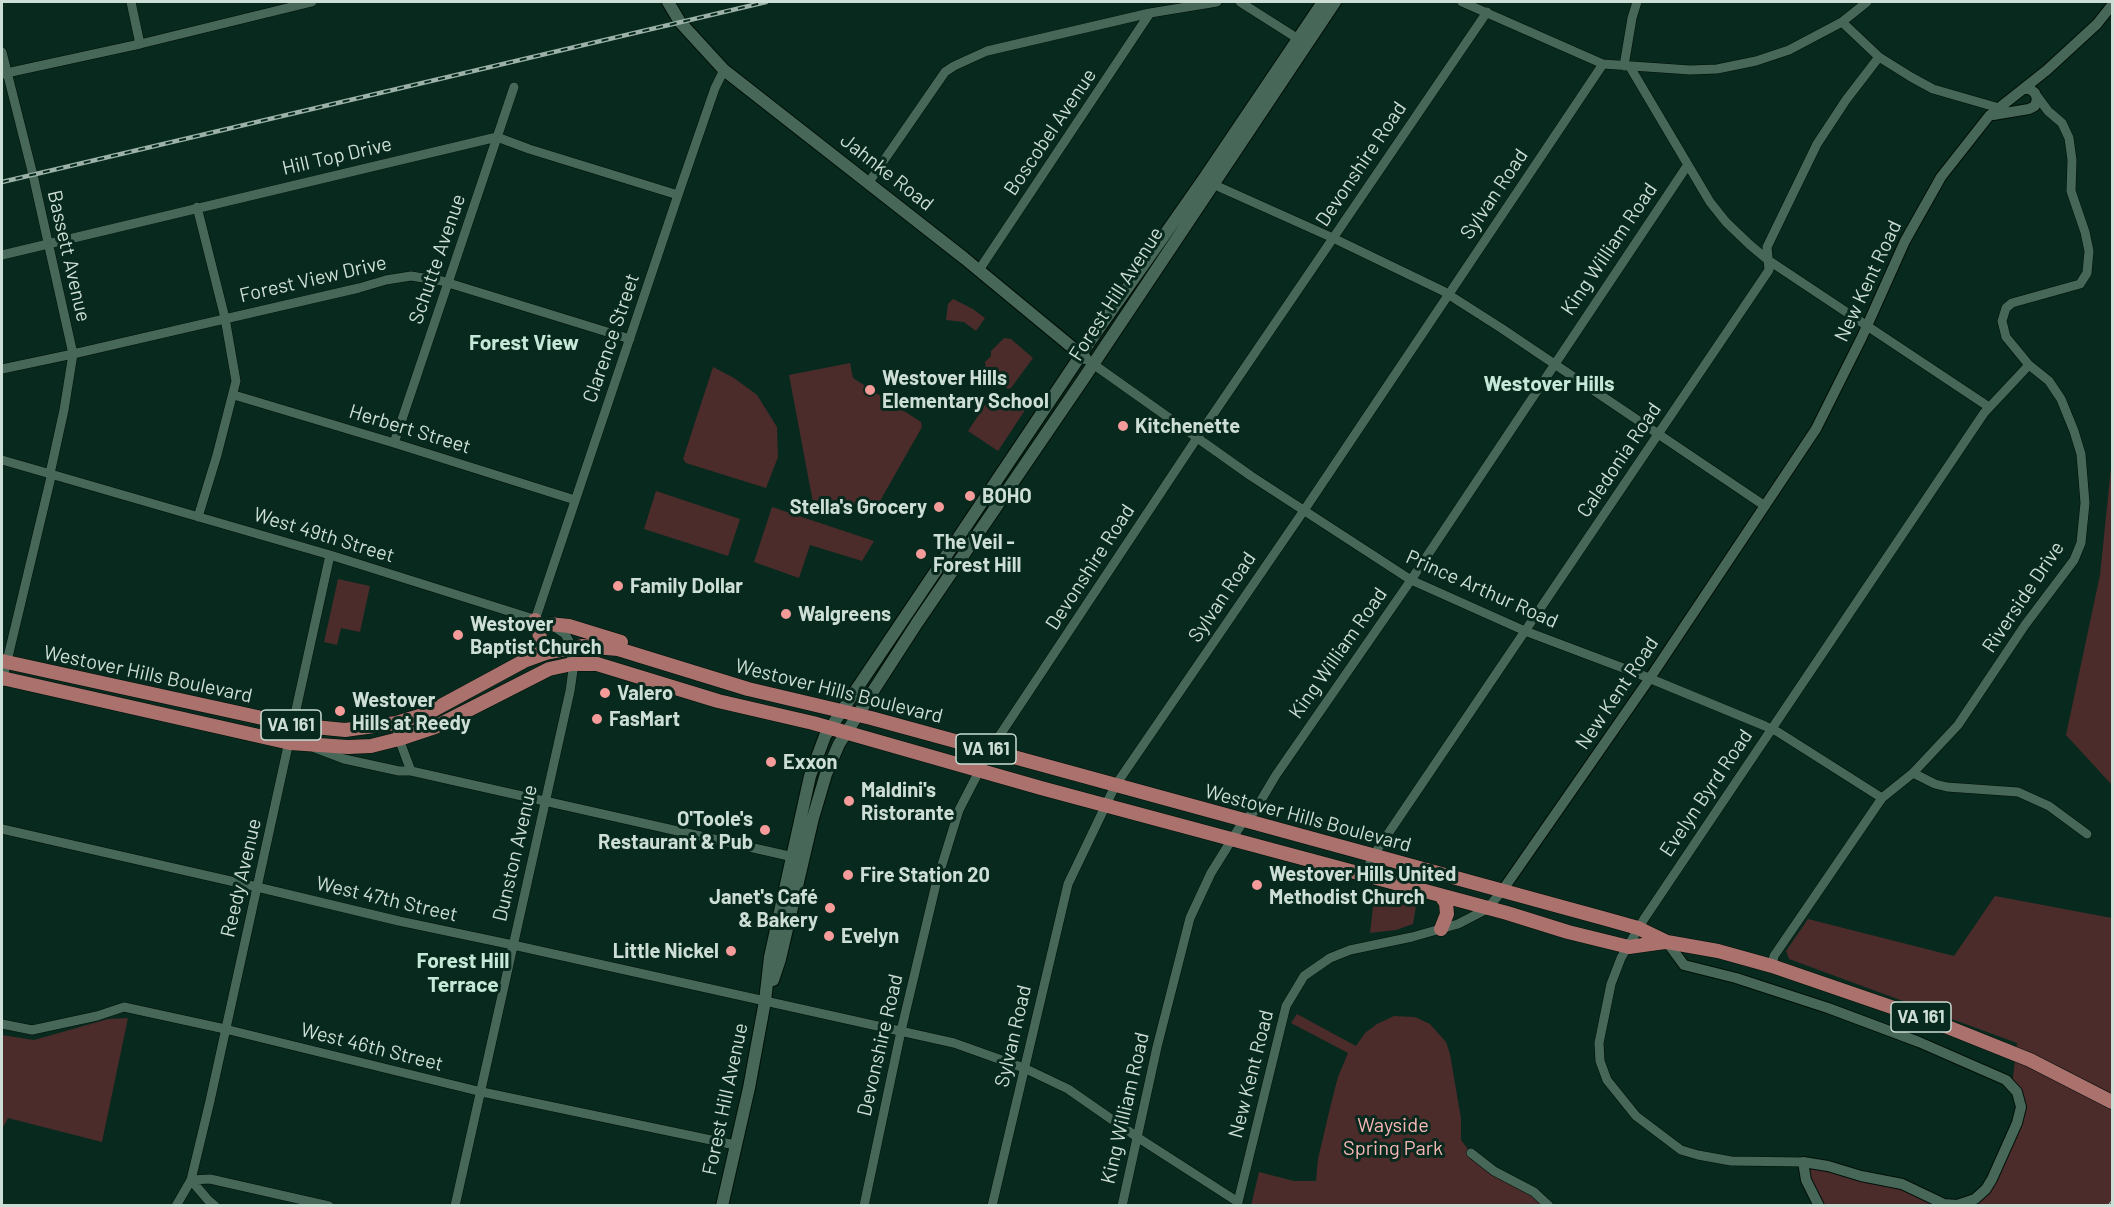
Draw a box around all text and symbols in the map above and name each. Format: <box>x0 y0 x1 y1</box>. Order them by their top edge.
street label: Boscobel Avenue <box>999 64 1101 200</box>
street label: Devonshire Road <box>1310 97 1412 231</box>
street label: Jahnke Road <box>836 128 938 216</box>
street label: Hill Top Drive <box>280 132 394 180</box>
street label: Sylvan Road <box>1455 144 1533 244</box>
street label: King William Road <box>1556 178 1662 320</box>
street label: Bassett Avenue <box>42 188 96 324</box>
street label: Schutte Avenue <box>404 191 470 327</box>
street label: New Kent Road <box>1829 216 1907 346</box>
street label: Forest Hill Avenue <box>1064 222 1168 366</box>
street label: Forest View Drive <box>237 250 389 308</box>
street label: Clarence Street <box>578 270 644 406</box>
district label: Forest View <box>469 330 579 356</box>
place label: Westover Hills Elementary School <box>882 366 1049 413</box>
district label: Westover Hills <box>1483 371 1615 397</box>
marker: Westover Hills Elementary School <box>863 383 877 397</box>
street label: Caledonia Road <box>1572 398 1666 522</box>
street label: Herbert Street <box>346 399 474 459</box>
place label: Kitchenette <box>1135 414 1240 438</box>
marker: Kitchenette <box>1116 419 1130 433</box>
place label: BOHO <box>982 484 1032 508</box>
marker: BOHO <box>963 489 977 503</box>
place label: Stella's Grocery <box>790 495 927 519</box>
marker: Stella's Grocery <box>932 500 946 514</box>
street label: Devonshire Road <box>1040 500 1140 634</box>
street label: West 49th Street <box>251 502 397 568</box>
place label: The Veil - Forest Hill <box>933 530 1021 577</box>
street label: Riverside Drive <box>1977 537 2069 657</box>
street label: Prince Arthur Road <box>1402 545 1562 633</box>
marker: The Veil - Forest Hill <box>914 547 928 561</box>
street label: Sylvan Road <box>1183 547 1261 647</box>
place label: Family Dollar <box>630 574 743 598</box>
marker: Family Dollar <box>611 579 625 593</box>
street label: King William Road <box>1284 583 1392 723</box>
place label: Walgreens <box>798 602 891 626</box>
marker: Walgreens <box>779 607 793 621</box>
place label: Westover Baptist Church <box>470 612 602 659</box>
marker: Westover Baptist Church <box>451 628 465 642</box>
street label: New Kent Road <box>1570 632 1664 754</box>
street label: Westover Hills Boulevard <box>41 640 255 708</box>
street label: Westover Hills Boulevard <box>733 654 945 728</box>
place label: Valero <box>617 681 673 705</box>
marker: Valero <box>598 686 612 700</box>
place label: Westover Hills at Reedy <box>352 688 471 735</box>
marker: Westover Hills at Reedy <box>333 704 347 718</box>
place label: FasMart <box>609 707 680 731</box>
road number: VA 161 <box>261 710 321 740</box>
marker: FasMart <box>590 712 604 726</box>
street label: Evelyn Byrd Road <box>1655 725 1757 861</box>
road number: VA 161 <box>956 734 1016 764</box>
place label: Exxon <box>783 750 838 774</box>
marker: Exxon <box>764 755 778 769</box>
place label: Maldini's Ristorante <box>861 778 954 825</box>
street label: Westover Hills Boulevard <box>1202 779 1414 857</box>
street label: Dunston Avenue <box>488 782 542 924</box>
marker: Maldini's Ristorante <box>842 794 856 808</box>
place label: O'Toole's Restaurant & Pub <box>598 807 753 854</box>
street label: Reedy Avenue <box>216 816 266 940</box>
marker: O'Toole's Restaurant & Pub <box>758 823 772 837</box>
place label: Westover Hills United Methodist Church <box>1269 862 1456 909</box>
place label: Fire Station 20 <box>860 863 990 887</box>
marker: Fire Station 20 <box>841 868 855 882</box>
street label: West 47th Street <box>314 871 460 927</box>
marker: Westover Hills United Methodist Church <box>1250 878 1264 892</box>
place label: Janet's Café & Bakery <box>709 885 818 932</box>
marker: Janet's Café & Bakery <box>823 901 837 915</box>
place label: Evelyn <box>841 924 899 948</box>
marker: Evelyn <box>822 929 836 943</box>
place label: Little Nickel <box>613 939 719 963</box>
marker: Little Nickel <box>724 944 738 958</box>
district label: Forest Hill Terrace <box>417 948 509 998</box>
street label: Devonshire Road <box>852 972 908 1118</box>
street label: Sylvan Road <box>990 983 1036 1089</box>
road number: VA 161 <box>1891 1002 1951 1032</box>
street label: New Kent Road <box>1223 1007 1279 1141</box>
street label: West 46th Street <box>298 1018 446 1076</box>
street label: Forest Hill Avenue <box>697 1021 753 1177</box>
street label: King William Road <box>1096 1030 1154 1186</box>
park label: Wayside Spring Park <box>1343 1113 1443 1160</box>

